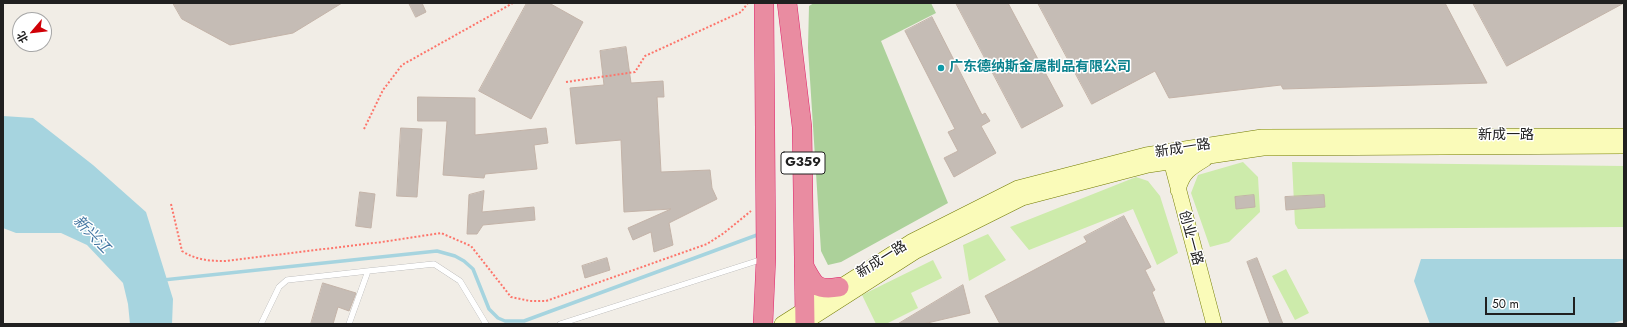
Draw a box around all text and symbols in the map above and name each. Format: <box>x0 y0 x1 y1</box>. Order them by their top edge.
north arrow <box>12 12 52 52</box>
text: 北 <box>13 29 32 46</box>
place label: 广东德纳斯金属制品有限公司 <box>949 60 1131 76</box>
marker: 广东德纳斯金属制品有限公司 <box>936 63 946 73</box>
street label: 新成一路 <box>1478 128 1534 144</box>
street label: 新成一路 <box>1154 136 1212 162</box>
road number: G359 <box>781 152 825 174</box>
street label: 创业一路 <box>1175 209 1205 267</box>
water label: 新兴江 <box>69 213 113 257</box>
street label: 新成一路 <box>854 238 910 282</box>
scale bar <box>1487 289 1577 315</box>
text: 50 m <box>1492 295 1519 313</box>

